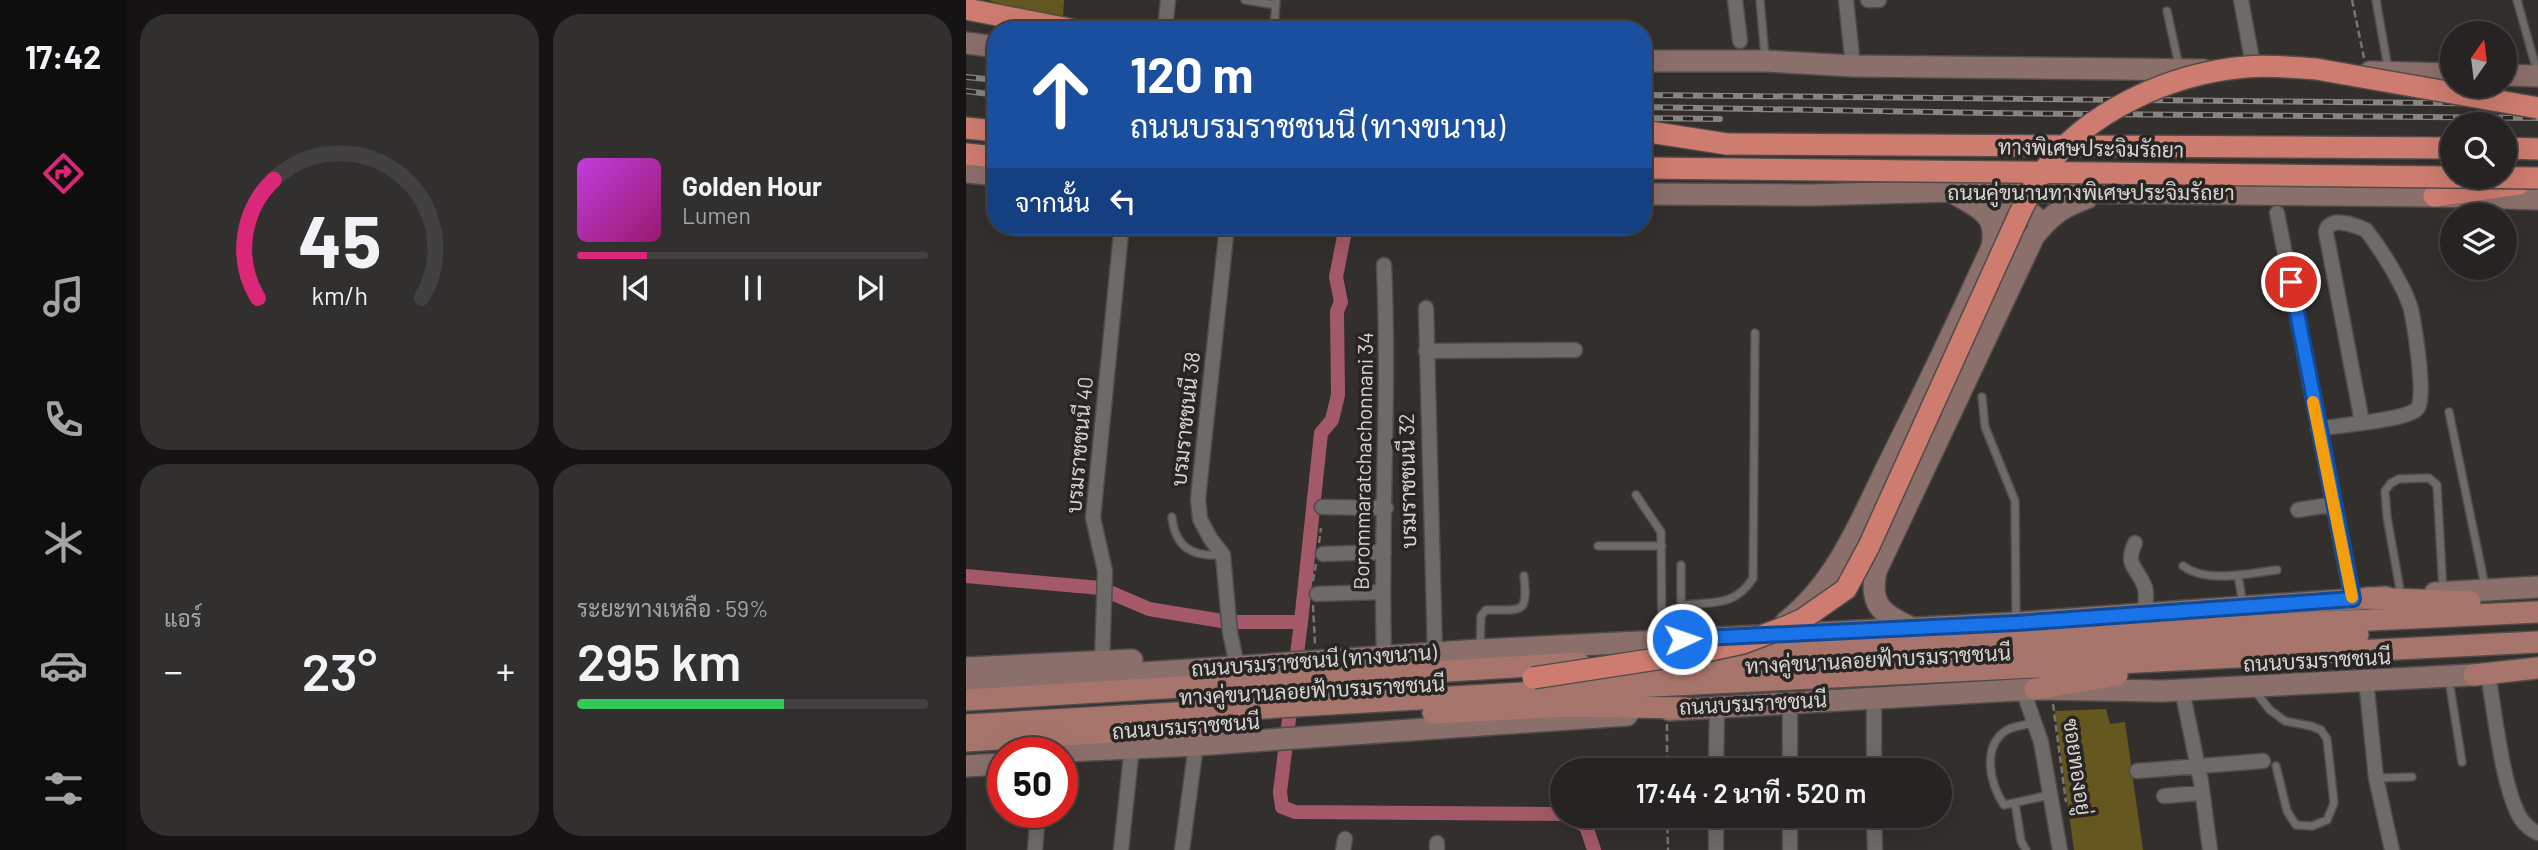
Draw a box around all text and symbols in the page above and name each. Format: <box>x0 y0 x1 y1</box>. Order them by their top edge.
north arrow <box>2440 21 2516 98</box>
map controls <box>2440 21 2517 280</box>
text: 17:42 <box>25 37 101 75</box>
text: 120 m <box>1130 44 1253 103</box>
icon: ahead <box>1015 49 1106 140</box>
text: ถนนบรมราชชนนี (ทางขนาน) <box>1130 106 1505 144</box>
button: search <box>2440 112 2517 189</box>
street label: ทางพิเศษประจิมรัถยา <box>1998 133 2184 162</box>
icon: directions <box>39 149 88 198</box>
text: Golden Hour <box>682 170 822 201</box>
street label: ถนนคู่ขนานทางพิเศษประจิมรัถยา <box>1947 179 2235 208</box>
icon: left <box>1104 182 1142 220</box>
text: จากนั้น <box>1015 186 1090 217</box>
text: 45 <box>298 196 381 284</box>
text: Lumen <box>682 201 751 229</box>
button: layers <box>2440 203 2517 280</box>
pin <box>2261 252 2321 312</box>
icon: arrive <box>2272 263 2310 301</box>
icon: previous <box>617 269 655 307</box>
icon: pause <box>734 269 772 307</box>
icon: next <box>851 269 889 307</box>
icon: music <box>39 272 88 321</box>
text: km/h <box>311 280 368 310</box>
street label: Borommaratchachonnani 34 <box>1348 332 1377 590</box>
street label: บรมราชชนนี 38 <box>1165 350 1204 487</box>
street label: บรมราชชนนี 40 <box>1060 376 1097 514</box>
icon: phone <box>39 395 88 444</box>
street label: บรมราชชนนี 32 <box>1393 413 1420 549</box>
icon: climate <box>39 518 88 567</box>
text: ระยะทางเหลือ · 59% <box>577 594 769 622</box>
position arrow <box>1645 602 1719 676</box>
text: แอร์ <box>164 604 202 632</box>
text: 295 km <box>577 629 741 691</box>
street label: ถนนบรมราชชนนี (ทางขนาน) <box>1190 638 1438 681</box>
text: 23° <box>302 639 377 701</box>
street label: ทางคู่ขนานลอยฟ้าบรมราชชนนี <box>1744 639 2012 682</box>
icon: car <box>39 641 88 690</box>
street label: ถนนบรมราชชนนี <box>2242 643 2392 676</box>
text: − <box>164 647 183 693</box>
text: + <box>496 647 515 693</box>
street label: ทางคู่ขนานลอยฟ้าบรมราชชนนี <box>1178 670 1446 713</box>
street label: ถนนบรมราชชนนี <box>1678 686 1828 719</box>
street label: ถนนบรมราชชนนี <box>1111 708 1261 743</box>
street label: ซอยทองอยู่ <box>2055 717 2098 817</box>
speed limit sign: 50 <box>987 737 1078 828</box>
icon: filters <box>39 764 88 813</box>
text: 17:44 · 2 นาที · 520 m <box>1636 777 1866 808</box>

